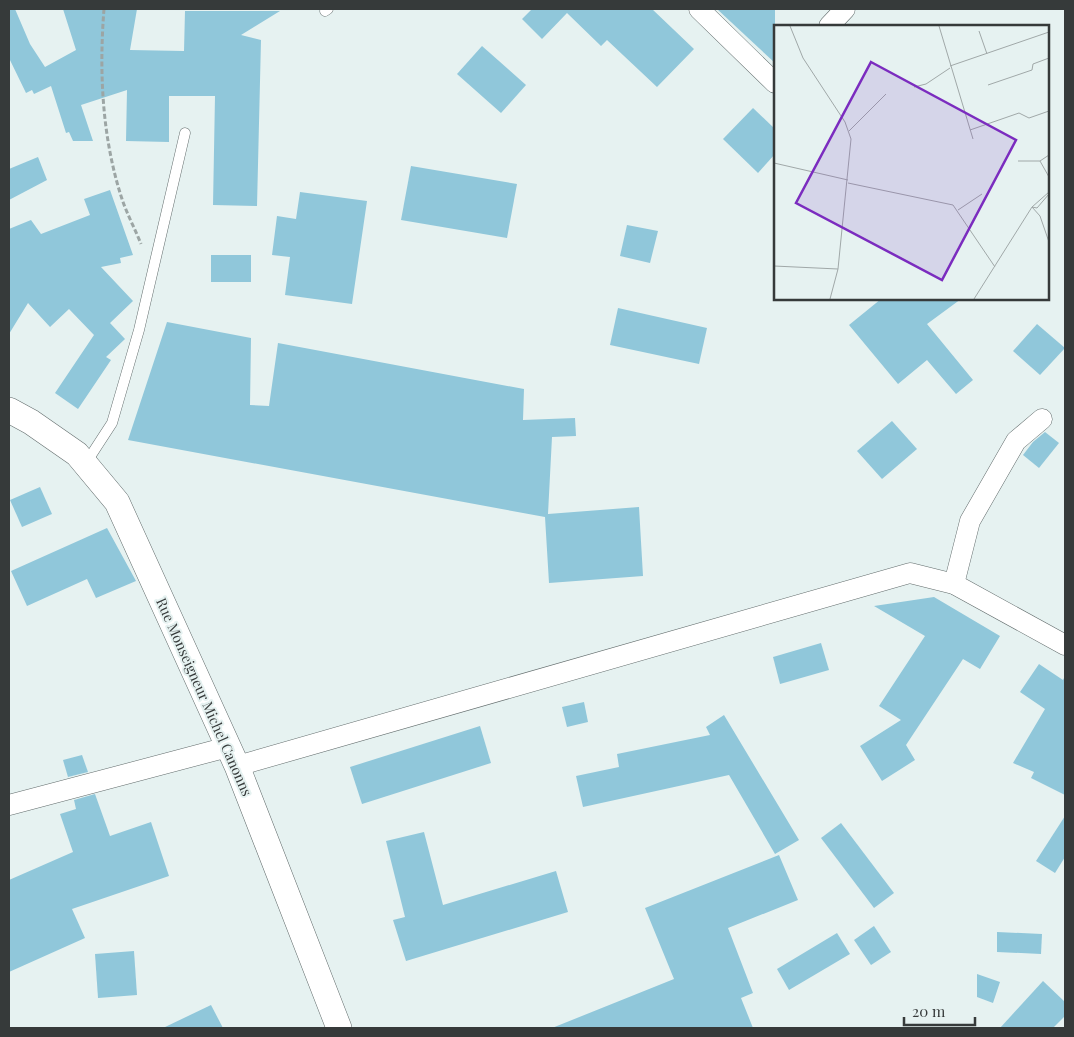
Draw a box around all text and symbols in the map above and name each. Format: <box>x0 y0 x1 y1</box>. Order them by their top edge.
inset map <box>774 25 1049 300</box>
street label: Rue Monseigneur Michel Canonns <box>152 595 257 799</box>
scale bar <box>904 994 975 1026</box>
text: 20 m <box>912 1001 946 1021</box>

